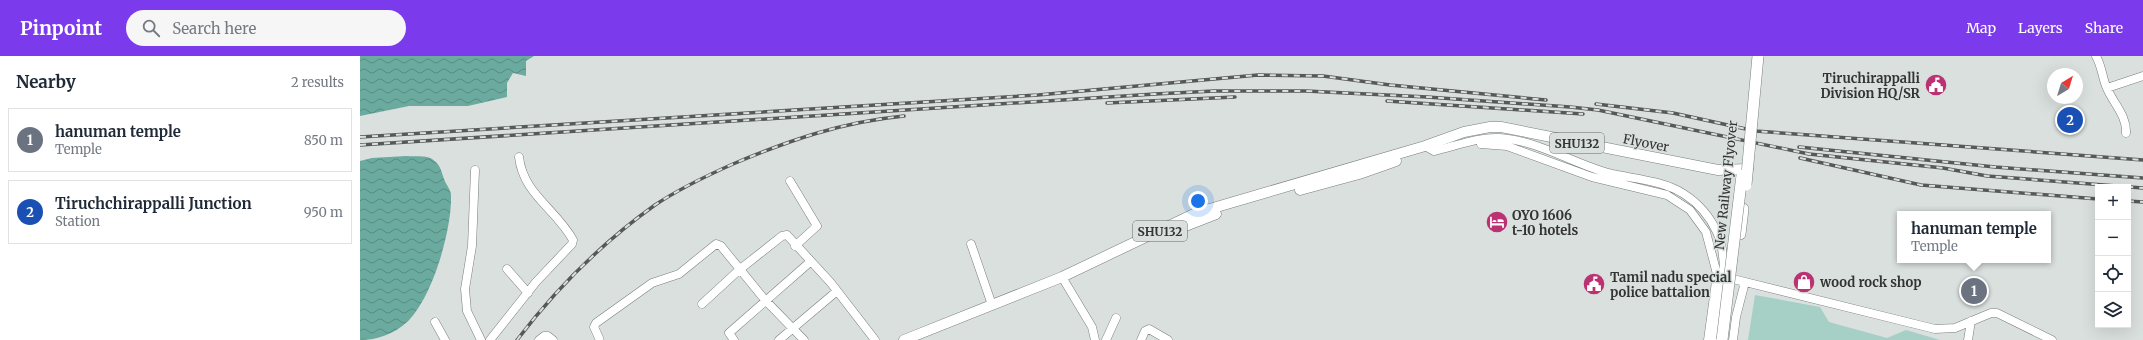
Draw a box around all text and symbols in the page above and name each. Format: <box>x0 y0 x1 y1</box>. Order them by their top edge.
search box <box>126 10 406 46</box>
text: Pinpoint <box>20 16 102 40</box>
icon: search <box>140 17 162 39</box>
text: Search here <box>172 19 256 38</box>
text: Map <box>1966 19 1996 37</box>
text: Layers <box>2018 19 2063 37</box>
text: Share <box>2085 19 2123 37</box>
north arrow <box>2047 68 2083 104</box>
place label: Tiruchirappalli Division HQ/SR <box>1820 70 1921 102</box>
text: Nearby <box>16 71 76 93</box>
public building icon: Tiruchirappalli Division HQ/SR <box>1923 72 1949 98</box>
text: 2 results <box>291 74 344 91</box>
pin: 2 <box>2057 105 2083 135</box>
street label: New Railway Flyover <box>1711 119 1741 251</box>
text: hanuman temple <box>55 122 181 141</box>
street label: Flyover <box>1621 130 1671 156</box>
text: 1 <box>27 132 33 149</box>
text: 850 m <box>304 132 343 149</box>
road number: SHU132 <box>1550 133 1604 153</box>
text: Temple <box>55 141 102 158</box>
map controls <box>2095 184 2131 328</box>
button: + <box>2095 184 2131 220</box>
your location <box>1188 191 1208 211</box>
text: Tiruchchirappalli Junction <box>55 194 252 213</box>
text: 2 <box>26 204 34 221</box>
text: 950 m <box>304 204 343 221</box>
place label: OYO 1606 t-10 hotels <box>1512 207 1578 239</box>
hotel icon: OYO 1606 t-10 hotels <box>1484 209 1510 235</box>
popup <box>1897 211 2051 263</box>
text: Station <box>55 213 100 230</box>
text: hanuman temple <box>1911 219 2037 238</box>
button: − <box>2095 220 2131 256</box>
road number: SHU132 <box>1133 221 1187 241</box>
text: Temple <box>1911 238 1958 255</box>
button: locate <box>2095 256 2131 292</box>
place label: Tamil nadu special police battalion <box>1610 269 1731 301</box>
shop icon: wood rock shop <box>1791 269 1817 295</box>
public building icon: Tamil nadu special police battalion <box>1581 271 1607 297</box>
place label: wood rock shop <box>1819 274 1922 291</box>
pin: 1 <box>1961 276 1987 306</box>
button: layers <box>2095 292 2131 328</box>

